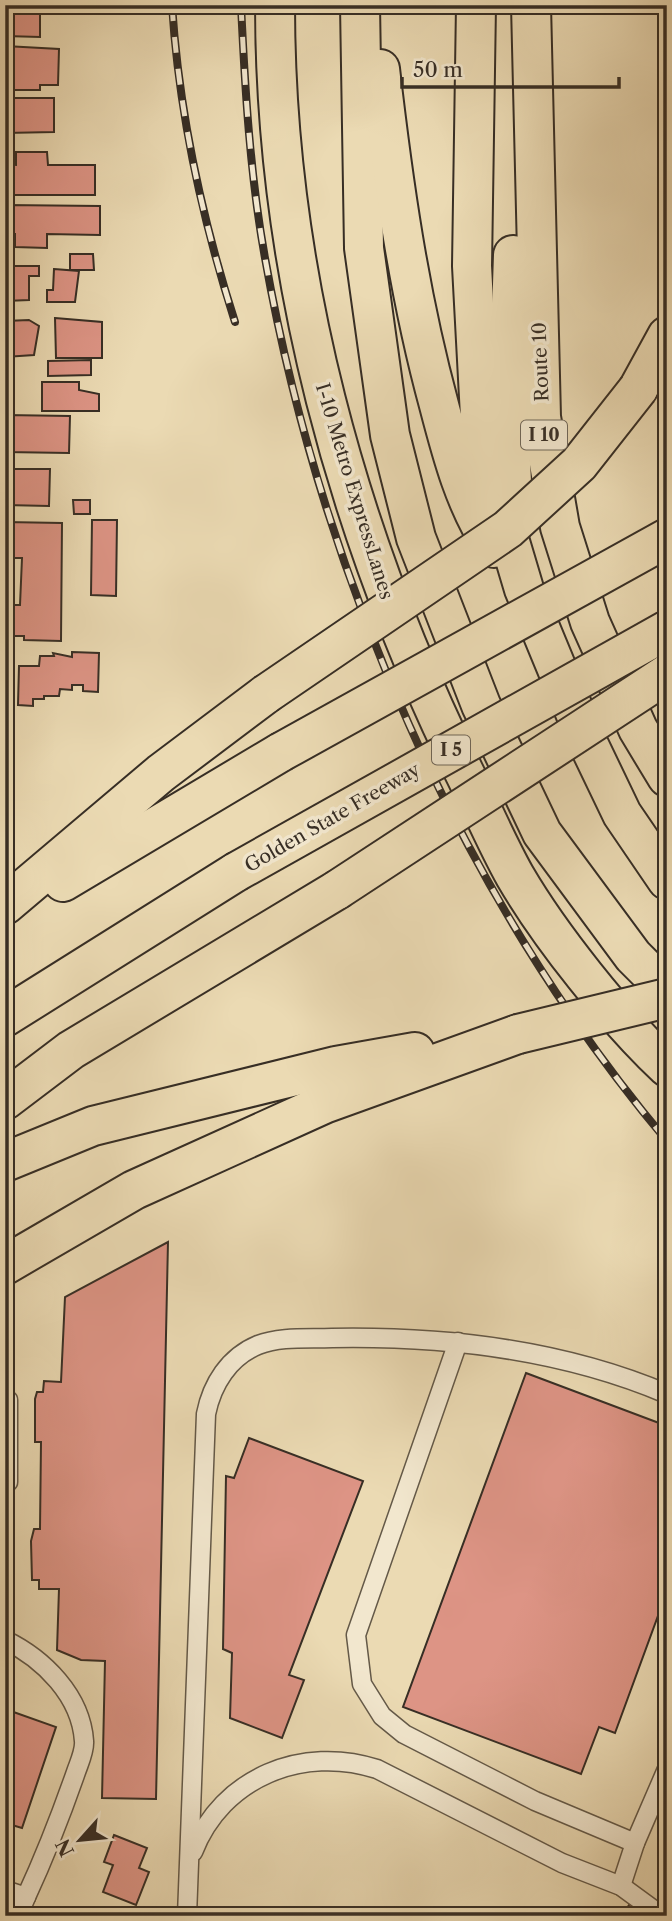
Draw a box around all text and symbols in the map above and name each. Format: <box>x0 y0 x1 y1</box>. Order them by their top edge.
scale bar <box>402 46 620 90</box>
text: 50 m <box>413 57 463 82</box>
street label: Route 10 <box>528 322 553 402</box>
street label: I-10 Metro ExpressLanes <box>311 380 398 602</box>
road number: I 10 <box>521 421 567 450</box>
road number: I 5 <box>432 736 470 764</box>
street label: Golden State Freeway <box>240 758 424 877</box>
north arrow <box>46 1806 116 1876</box>
text: N <box>51 1835 79 1860</box>

